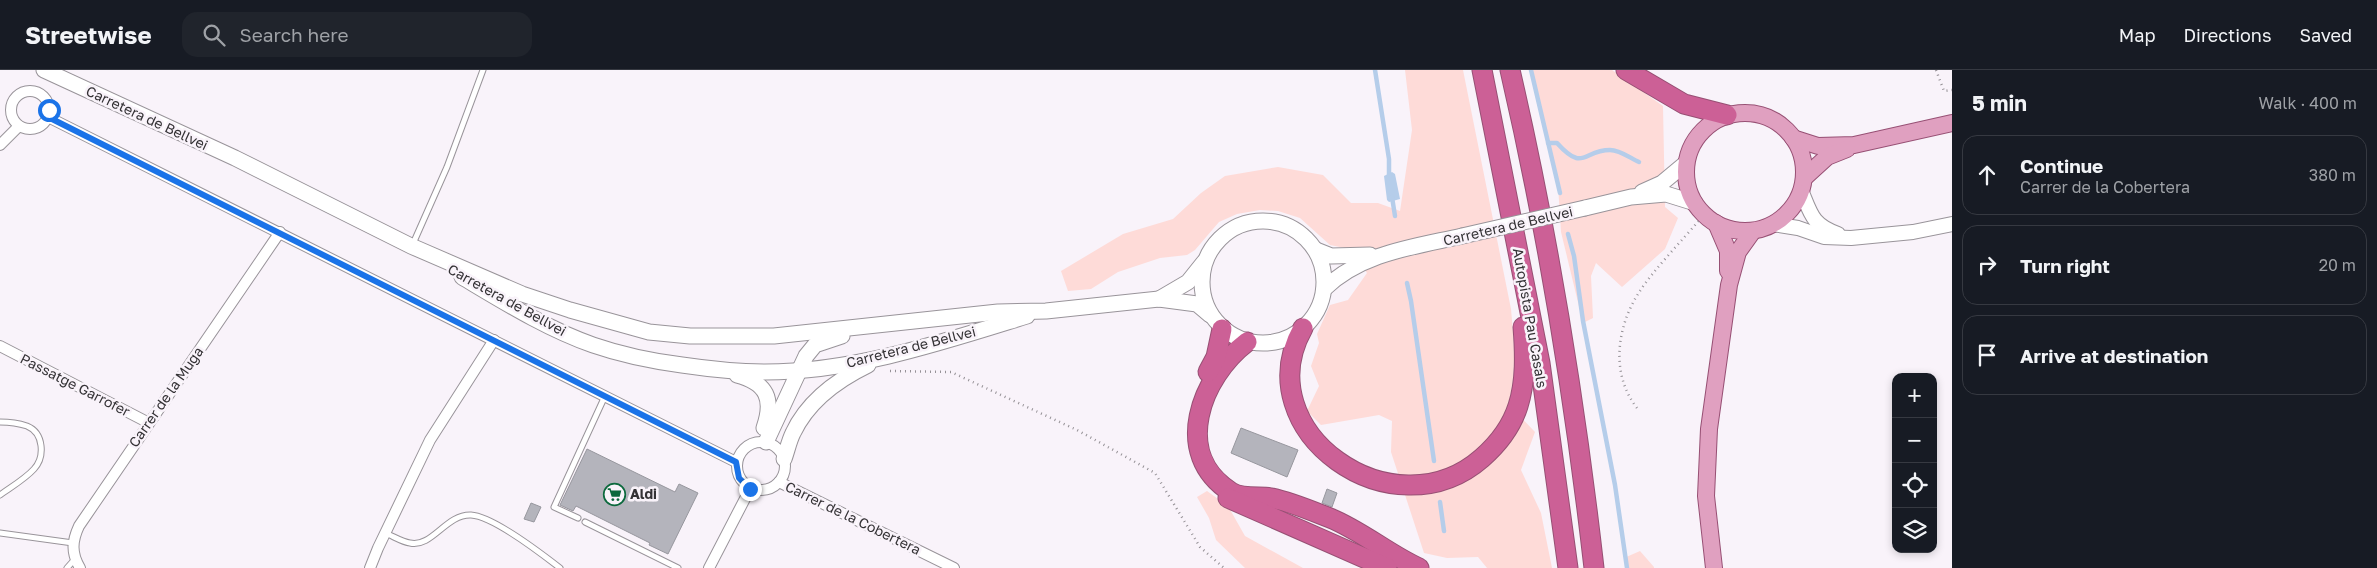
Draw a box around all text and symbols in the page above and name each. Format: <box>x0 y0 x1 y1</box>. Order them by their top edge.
search box <box>182 12 532 57</box>
text: Streetwise <box>25 20 152 49</box>
icon: search <box>200 21 228 49</box>
text: Search here <box>240 23 348 46</box>
text: Map <box>2119 24 2155 46</box>
text: Directions <box>2183 24 2271 46</box>
text: Saved <box>2299 24 2352 46</box>
street label: Carretera de Bellvei <box>84 82 211 153</box>
text: 5 min <box>1972 90 2027 116</box>
text: Walk · 400 m <box>2259 93 2357 113</box>
route start <box>38 99 61 122</box>
text: Continue <box>2020 154 2103 177</box>
icon: ahead <box>1973 161 2001 189</box>
text: 380 m <box>2309 165 2356 185</box>
text: Carrer de la Cobertera <box>2020 177 2190 197</box>
street label: Carretera de Bellvei <box>1441 202 1574 249</box>
street label: Autopista Pau Casals <box>1510 247 1551 389</box>
icon: right <box>1973 251 2001 279</box>
text: Turn right <box>2020 254 2110 277</box>
text: 20 m <box>2319 255 2356 275</box>
street label: Carretera de Bellvei <box>445 260 569 339</box>
street label: Carretera de Bellvei <box>844 322 977 371</box>
icon: arrive <box>1973 341 2001 369</box>
street label: Carrer de la Muga <box>125 343 207 450</box>
text: Arrive at destination <box>2020 344 2208 367</box>
street label: Passatge Garrofer <box>18 350 133 420</box>
map controls <box>1892 373 1937 553</box>
button: + <box>1892 373 1937 418</box>
button: − <box>1892 418 1937 463</box>
button: locate <box>1892 463 1937 508</box>
street label: Carrer de la Cobertera <box>783 477 924 558</box>
route end <box>739 478 762 501</box>
supermarket icon: Aldi <box>602 482 626 506</box>
place label: Aldi <box>630 485 657 502</box>
button: layers <box>1892 508 1937 553</box>

